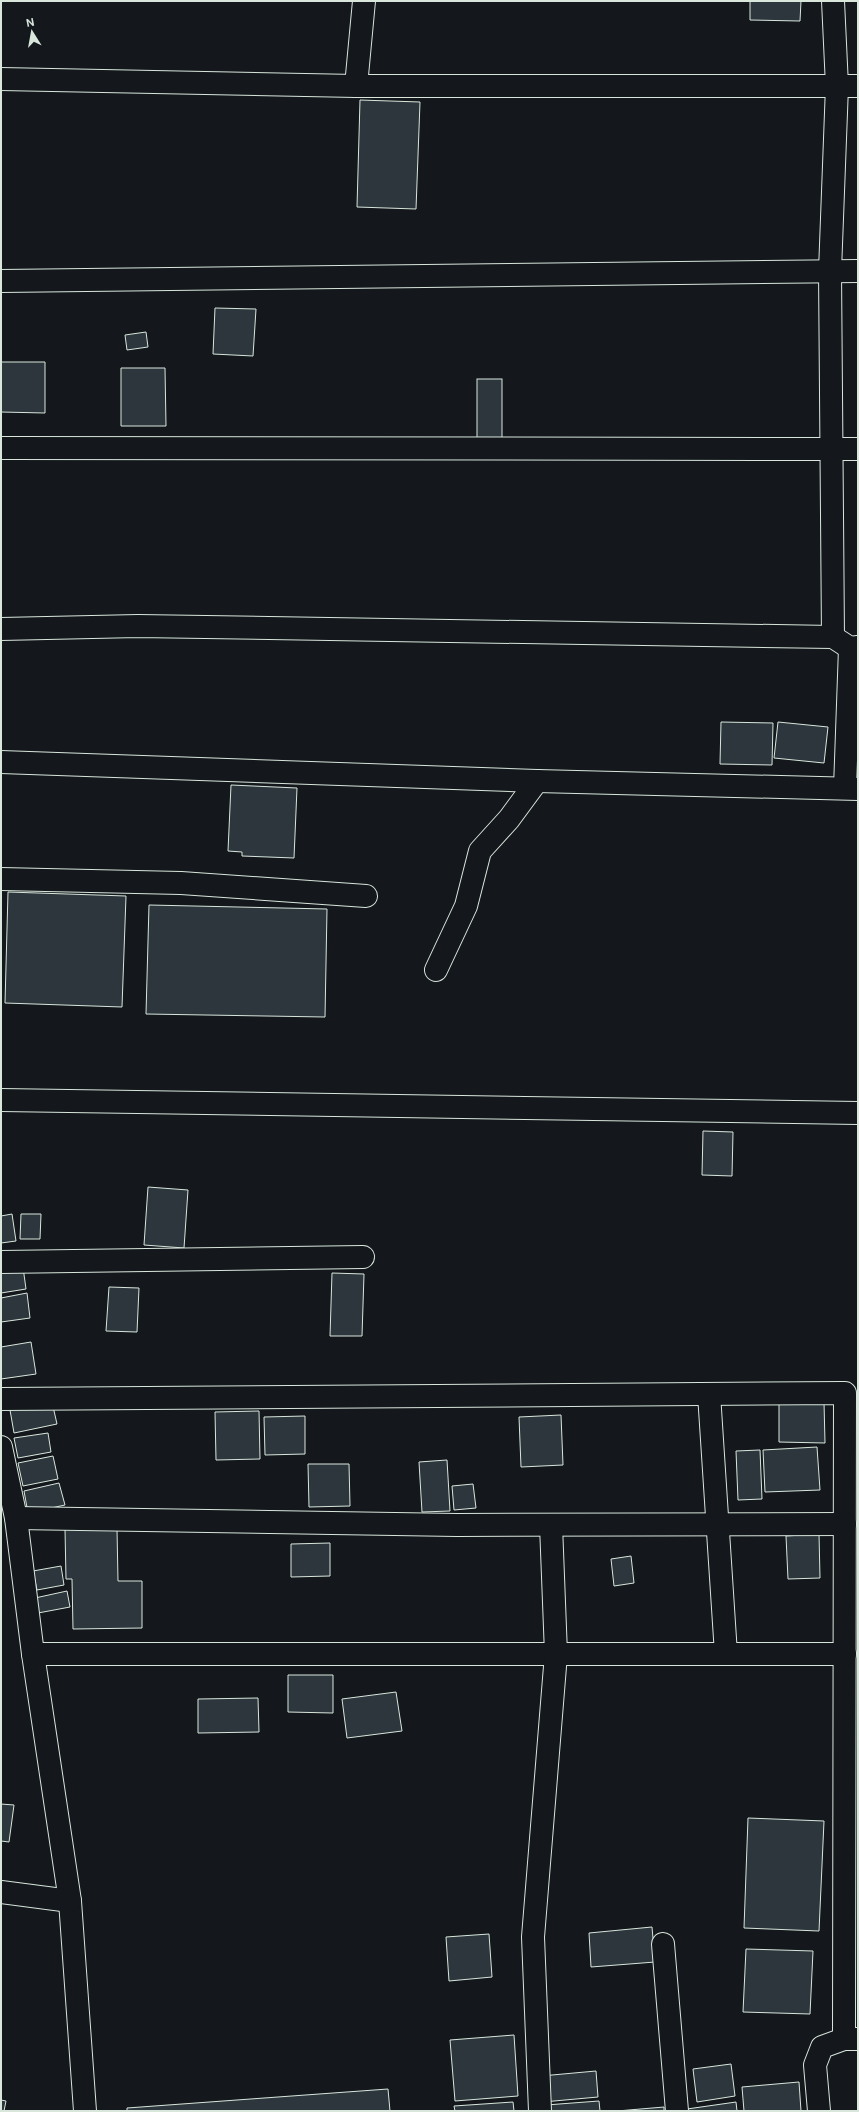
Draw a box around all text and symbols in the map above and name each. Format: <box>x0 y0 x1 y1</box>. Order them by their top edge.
north arrow <box>12 12 52 52</box>
text: N <box>25 15 35 30</box>

